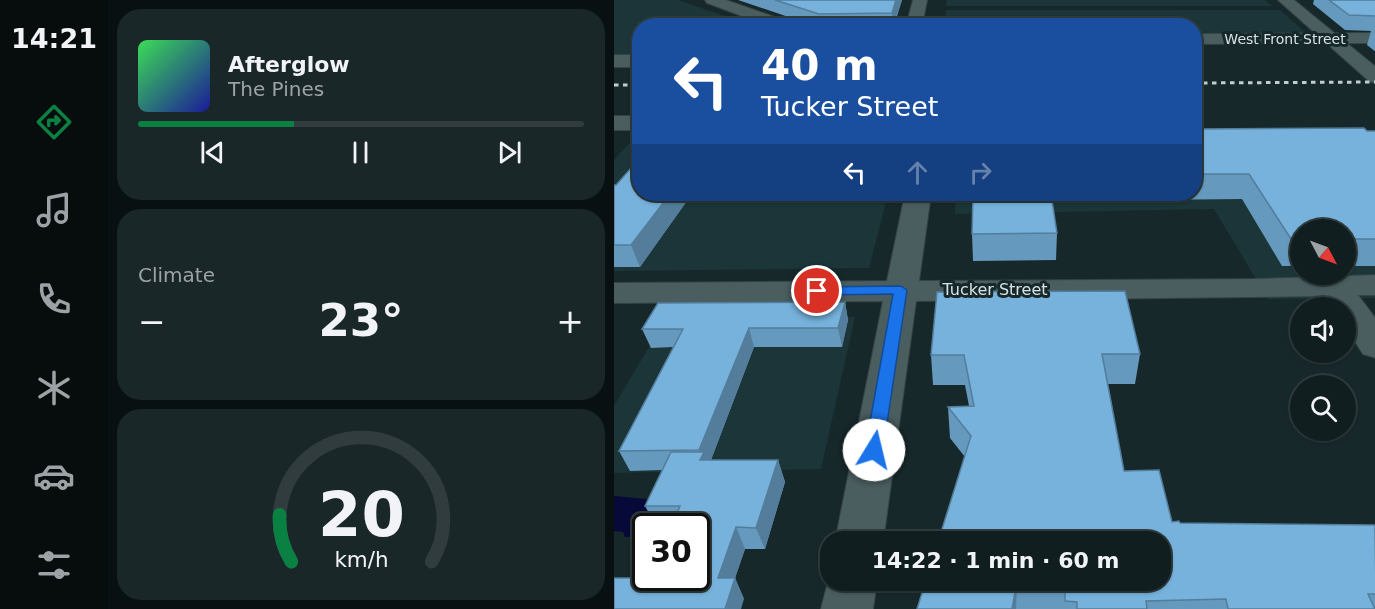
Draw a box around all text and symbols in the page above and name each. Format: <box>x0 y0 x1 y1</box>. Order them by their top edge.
text: 14:21 <box>11 23 97 54</box>
street label: West Front Street <box>1224 31 1346 47</box>
text: 40 m <box>761 41 878 90</box>
icon: left <box>662 42 740 120</box>
text: Afterglow <box>228 52 350 77</box>
text: The Pines <box>228 77 324 101</box>
text: Tucker Street <box>761 91 938 122</box>
icon: directions <box>33 101 75 143</box>
icon: previous <box>196 136 229 169</box>
icon: pause <box>344 136 377 169</box>
icon: next <box>493 136 526 169</box>
icon: left <box>838 156 871 189</box>
icon: ahead <box>901 156 934 189</box>
icon: right <box>964 156 997 189</box>
icon: music <box>33 189 75 231</box>
north arrow <box>1290 219 1356 285</box>
map controls <box>1290 219 1356 441</box>
text: Climate <box>138 263 215 287</box>
pin <box>791 265 842 316</box>
icon: arrive <box>800 274 833 307</box>
icon: phone <box>33 278 75 320</box>
street label: Tucker Street <box>941 280 1048 299</box>
text: 23° <box>318 294 404 347</box>
button: sound <box>1290 297 1356 363</box>
text: − <box>138 302 166 341</box>
text: + <box>556 302 584 341</box>
icon: climate <box>33 367 75 409</box>
button: search <box>1290 375 1356 441</box>
position arrow <box>842 418 906 482</box>
icon: car <box>33 455 75 497</box>
text: 20 <box>318 478 404 551</box>
speed limit sign: 30 <box>632 513 710 591</box>
icon: filters <box>33 544 75 586</box>
text: km/h <box>334 547 388 572</box>
text: 14:22 · 1 min · 60 m <box>872 548 1119 573</box>

